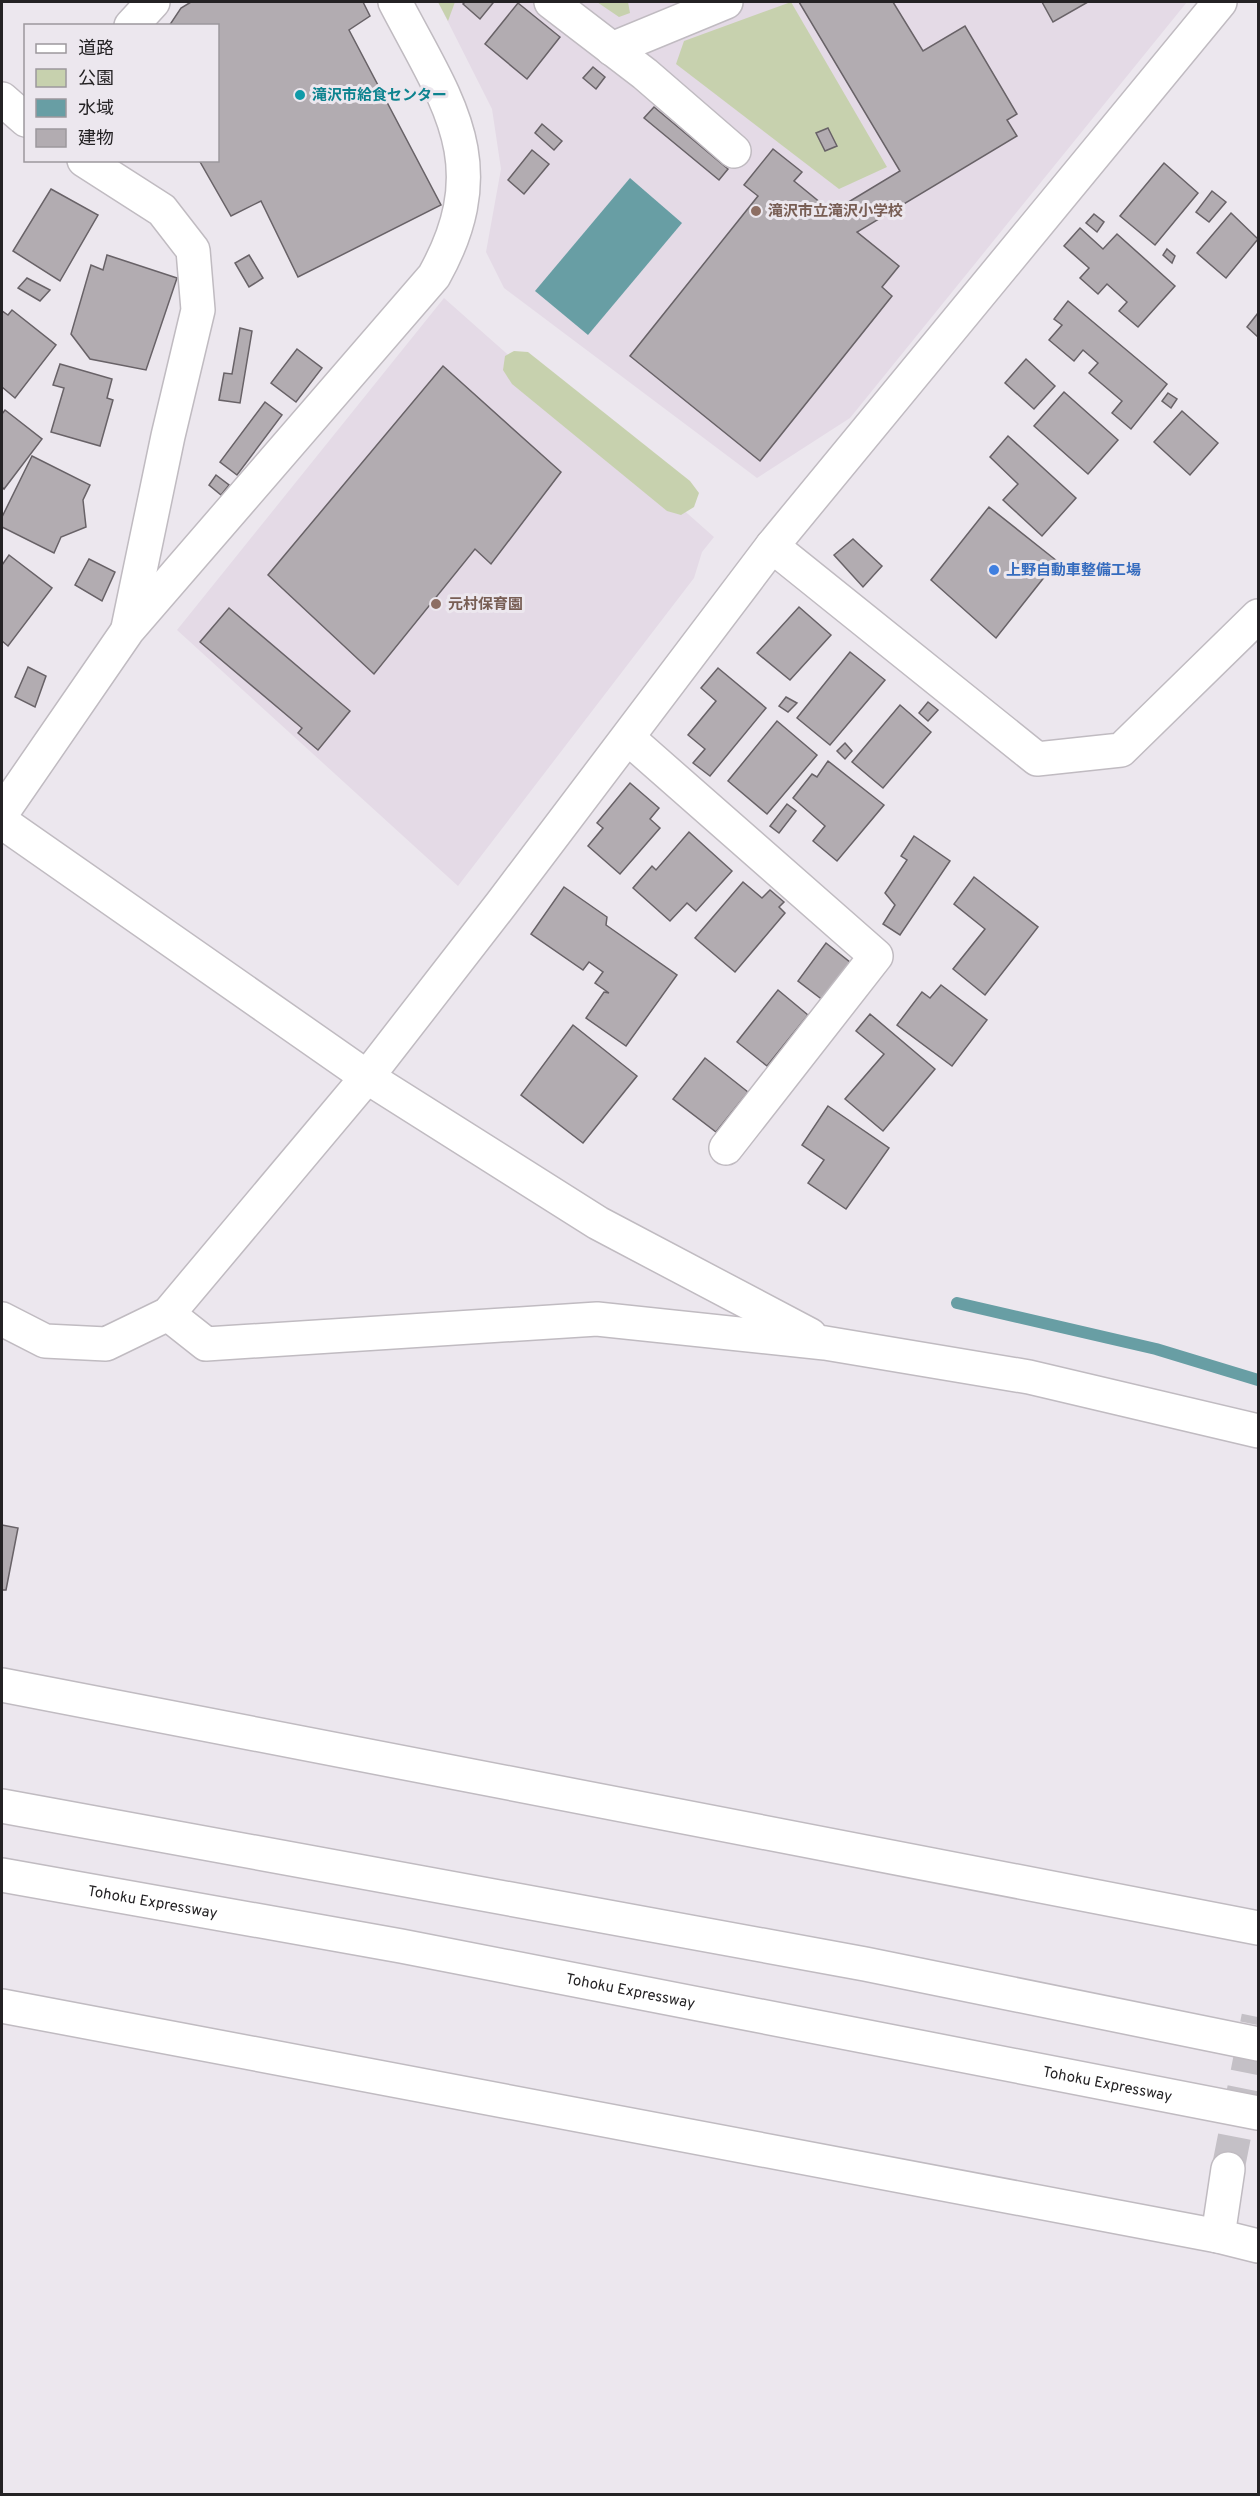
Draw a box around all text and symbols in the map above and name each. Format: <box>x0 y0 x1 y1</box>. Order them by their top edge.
legend <box>24 24 219 162</box>
text: 道路 <box>78 38 114 61</box>
text: 公園 <box>78 68 114 91</box>
place label: 滝沢市給食センター <box>312 86 447 106</box>
marker: 滝沢市給食センター <box>293 88 307 102</box>
text: 水域 <box>78 98 114 121</box>
text: 建物 <box>78 128 114 151</box>
place label: 滝沢市立滝沢小学校 <box>768 203 903 222</box>
marker: 滝沢市立滝沢小学校 <box>749 204 763 218</box>
place label: 上野自動車整備工場 <box>1006 562 1141 581</box>
marker: 上野自動車整備工場 <box>987 563 1001 577</box>
place label: 元村保育園 <box>448 595 523 615</box>
marker: 元村保育園 <box>429 597 443 611</box>
street label: Tohoku Expressway <box>86 1882 219 1924</box>
street label: Tohoku Expressway <box>564 1970 697 2014</box>
street label: Tohoku Expressway <box>1041 2063 1174 2107</box>

